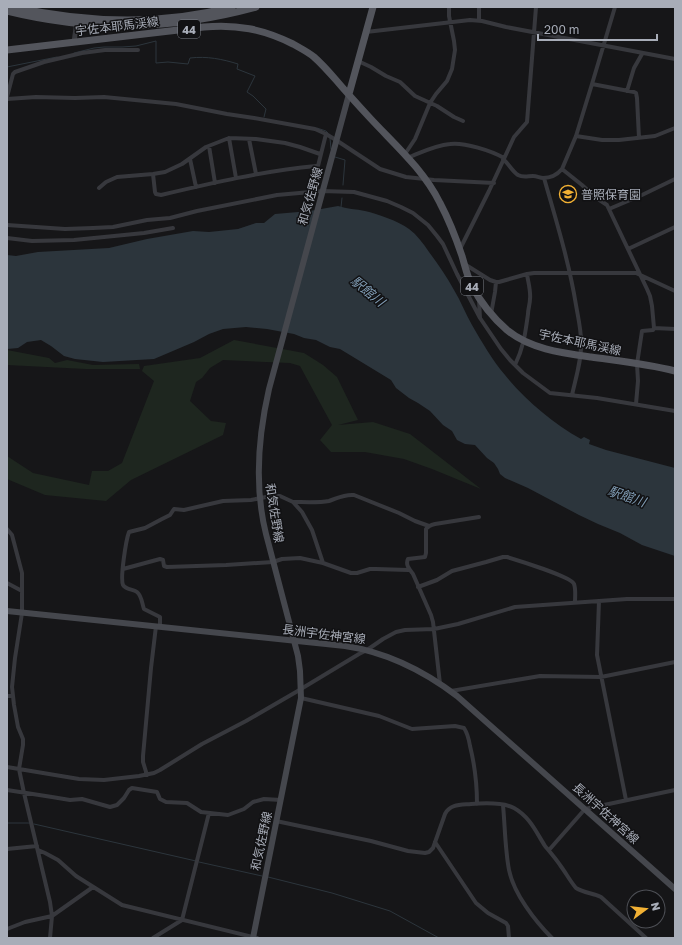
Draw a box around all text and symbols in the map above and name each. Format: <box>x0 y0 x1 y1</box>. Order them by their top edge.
street label: 宇佐本耶馬渓線 <box>74 13 160 39</box>
scale bar <box>538 16 657 42</box>
road number: 44 <box>178 20 200 38</box>
text: 200 m <box>544 22 579 37</box>
street label: 和気佐野線 <box>295 165 325 227</box>
school or university icon: 普照保育園 <box>558 184 578 204</box>
place label: 普照保育園 <box>581 187 641 202</box>
water label: 駅館川 <box>348 273 390 311</box>
road number: 44 <box>461 277 483 295</box>
street label: 宇佐本耶馬渓線 <box>537 326 623 358</box>
street label: 和気佐野線 <box>263 482 287 544</box>
water label: 駅館川 <box>606 482 650 511</box>
street label: 長洲宇佐神宮線 <box>281 621 367 647</box>
street label: 長洲宇佐神宮線 <box>570 779 642 847</box>
street label: 和気佐野線 <box>247 810 275 872</box>
north arrow <box>626 889 666 929</box>
text: N <box>649 901 664 912</box>

